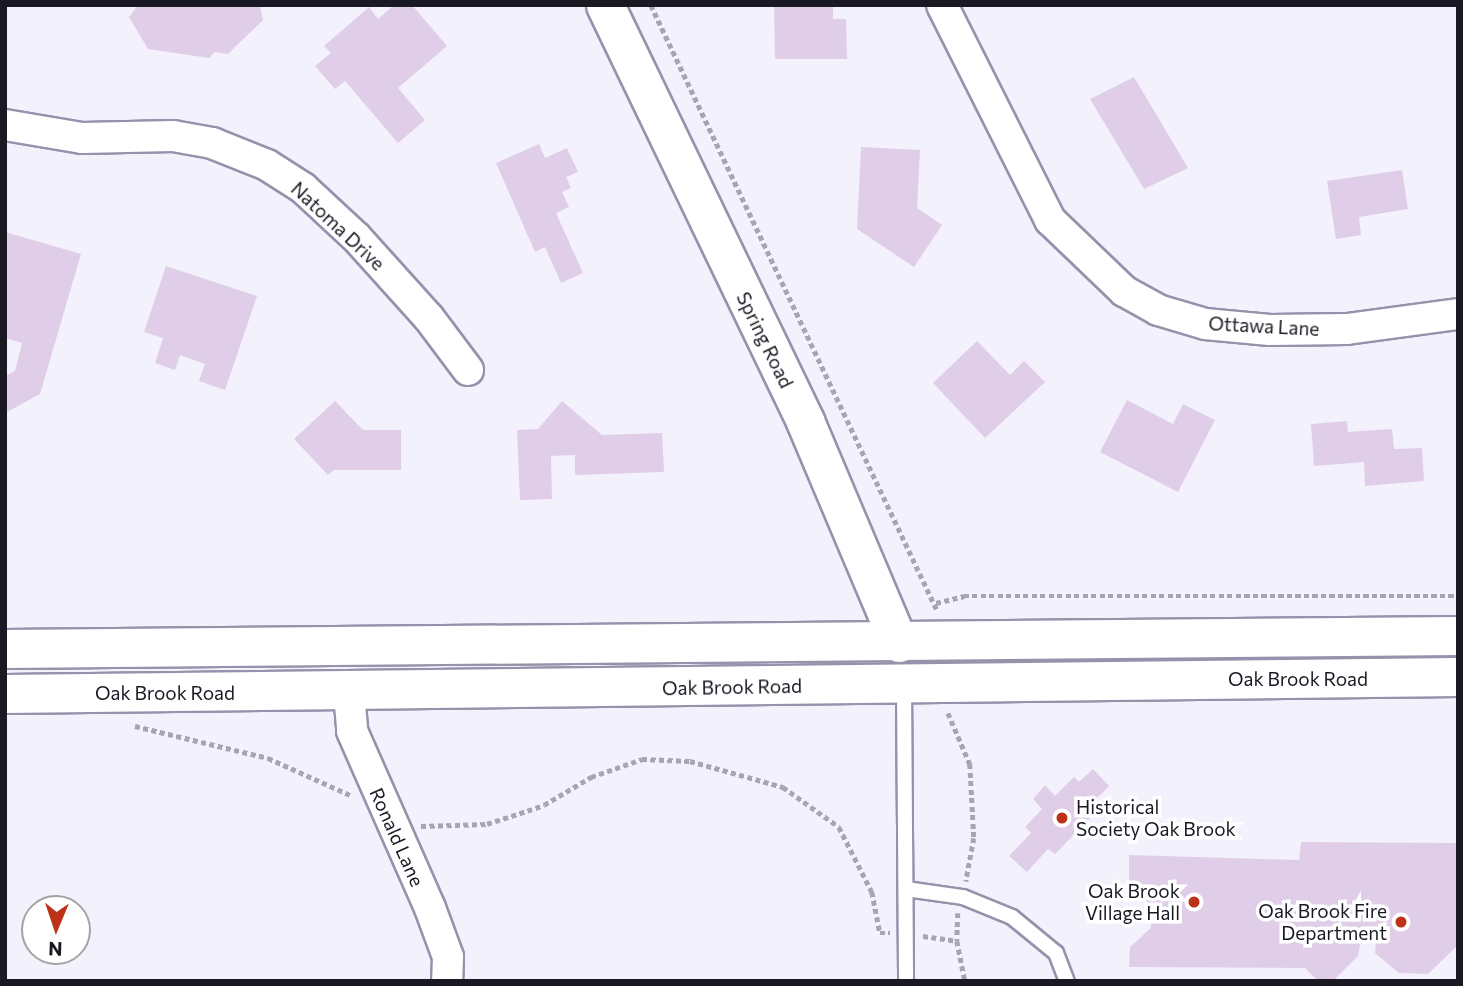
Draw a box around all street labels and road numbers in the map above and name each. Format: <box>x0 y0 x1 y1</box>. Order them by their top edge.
street label: Natoma Drive <box>287 177 389 275</box>
street label: Spring Road <box>732 288 798 392</box>
street label: Ottawa Lane <box>1208 312 1320 340</box>
street label: Oak Brook Road <box>1228 668 1368 690</box>
street label: Oak Brook Road <box>662 674 802 700</box>
street label: Oak Brook Road <box>95 682 235 704</box>
street label: Ronald Lane <box>365 784 429 890</box>

